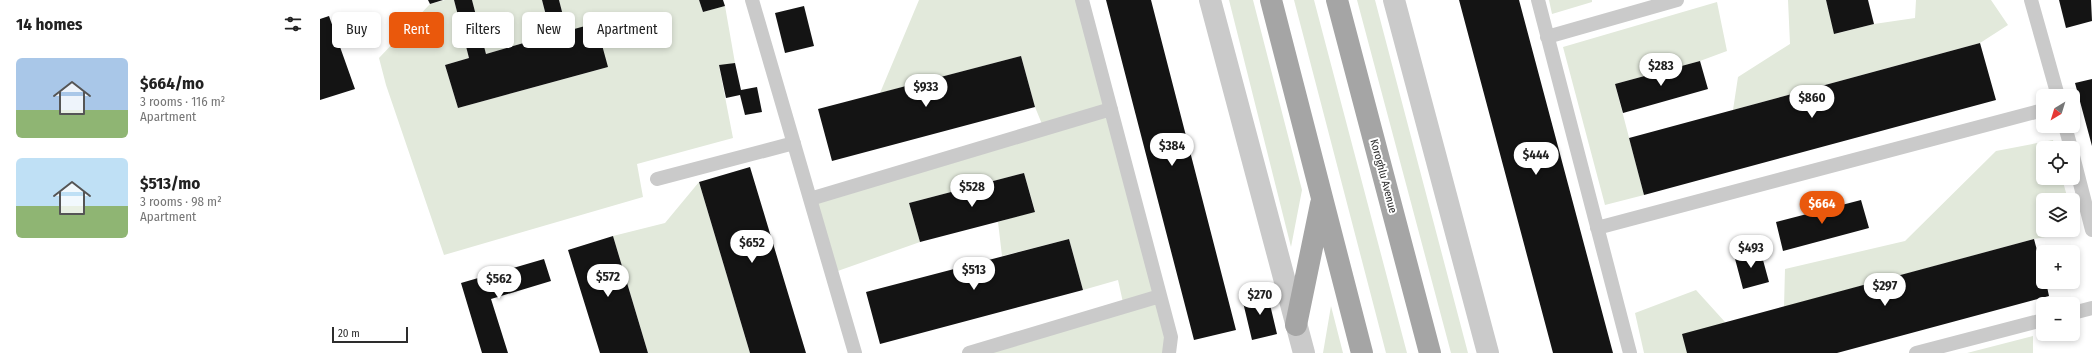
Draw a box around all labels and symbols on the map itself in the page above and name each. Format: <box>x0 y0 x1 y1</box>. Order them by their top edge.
pin: $283 <box>1637 53 1685 87</box>
pin: $933 <box>902 74 950 108</box>
pin: $860 <box>1788 85 1836 119</box>
north arrow <box>2036 89 2080 133</box>
pin: $384 <box>1148 133 1196 167</box>
street label: Koroghlu Avenue <box>1367 138 1400 215</box>
pin: $444 <box>1512 142 1560 176</box>
pin: $528 <box>948 174 996 208</box>
pin: $664 <box>1798 191 1846 225</box>
pin: $652 <box>728 230 776 264</box>
pin: $493 <box>1727 235 1775 269</box>
pin: $513 <box>950 257 998 291</box>
pin: $572 <box>584 264 632 298</box>
pin: $562 <box>475 266 523 300</box>
pin: $297 <box>1861 273 1909 307</box>
pin: $270 <box>1236 282 1284 316</box>
scale bar <box>332 325 408 344</box>

